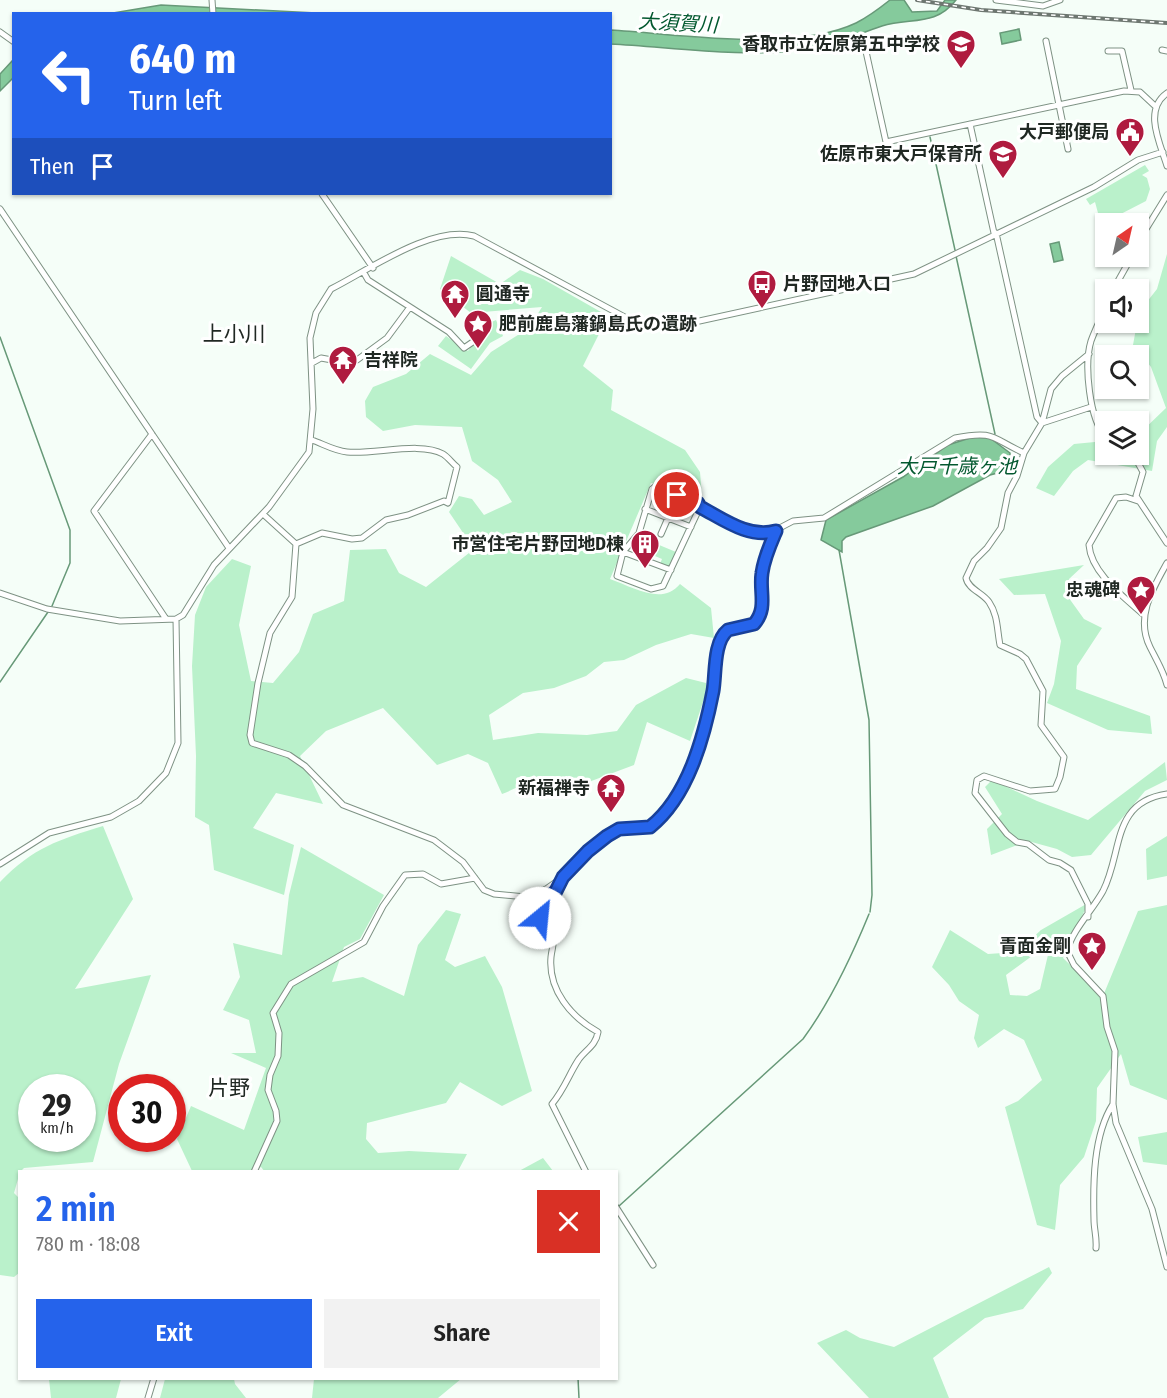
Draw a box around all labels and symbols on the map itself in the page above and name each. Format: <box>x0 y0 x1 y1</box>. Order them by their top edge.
water label: 大須賀川 <box>637 9 721 37</box>
school or university icon: 香取市立佐原第五中学校 <box>945 28 977 70</box>
place label: 香取市立佐原第五中学校 <box>742 33 940 55</box>
public building icon: 大戸郵便局 <box>1114 116 1146 158</box>
place label: 大戸郵便局 <box>1019 121 1109 143</box>
school or university icon: 佐原市東大戸保育所 <box>987 138 1019 180</box>
place label: 佐原市東大戸保育所 <box>820 143 982 165</box>
north arrow <box>1095 213 1149 267</box>
bus stop icon: 片野団地入口 <box>746 268 778 310</box>
place label: 片野団地入口 <box>783 273 891 295</box>
temple icon: 圓通寺 <box>439 278 471 320</box>
place label: 圓通寺 <box>476 283 530 305</box>
place icon: 肥前鹿島藩鍋島氏の遺跡 <box>462 308 494 350</box>
place label: 肥前鹿島藩鍋島氏の遺跡 <box>499 313 697 335</box>
district label: 上小川 <box>203 321 266 347</box>
temple icon: 吉祥院 <box>327 344 359 386</box>
place label: 吉祥院 <box>364 349 418 371</box>
water label: 大戸千歳ヶ池 <box>897 454 1019 478</box>
pin <box>651 469 702 520</box>
building icon: 市営住宅片野団地D棟 <box>629 528 661 570</box>
place label: 市営住宅片野団地D棟 <box>451 533 624 555</box>
place icon: 忠魂碑 <box>1125 574 1157 616</box>
place label: 忠魂碑 <box>1066 579 1120 601</box>
temple icon: 新福禅寺 <box>595 772 627 814</box>
place label: 新福禅寺 <box>518 777 590 799</box>
position arrow <box>508 886 572 950</box>
place icon: 青面金剛 <box>1076 930 1108 972</box>
place label: 青面金剛 <box>999 935 1071 957</box>
speed limit sign: 30 <box>108 1074 186 1152</box>
district label: 片野 <box>208 1075 250 1101</box>

